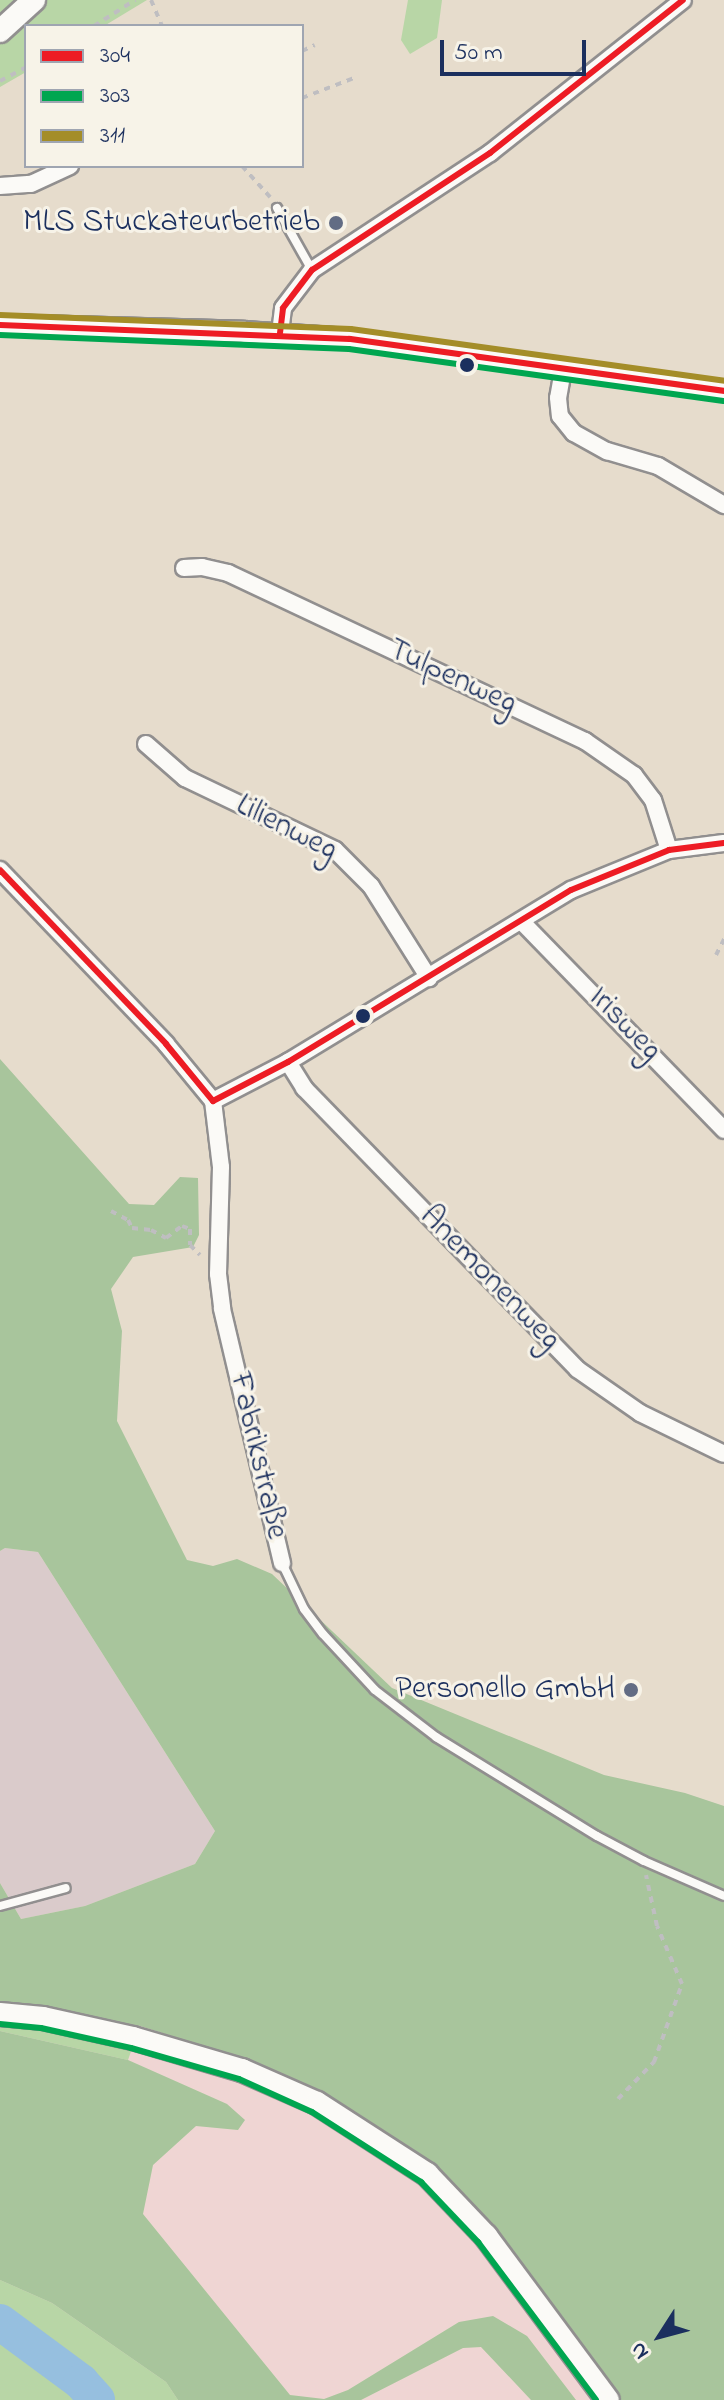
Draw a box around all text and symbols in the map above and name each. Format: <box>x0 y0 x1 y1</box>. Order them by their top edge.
legend <box>24 24 304 168</box>
scale bar <box>444 24 590 74</box>
text: 50 m <box>454 36 503 71</box>
text: 304 <box>100 39 130 74</box>
text: 303 <box>100 79 130 114</box>
text: 311 <box>100 119 125 154</box>
place label: MLS Stuckateurbetrieb <box>23 204 320 242</box>
marker: MLS Stuckateurbetrieb <box>327 214 345 232</box>
unlabelled marker <box>459 357 475 373</box>
street label: Tulpenweg <box>382 632 522 724</box>
street label: Lilienweg <box>229 787 343 871</box>
street label: Irisweg <box>579 980 669 1070</box>
unlabelled marker <box>355 1008 371 1024</box>
street label: Anemonenweg <box>410 1198 568 1360</box>
street label: Fabrikstraße <box>219 1369 295 1543</box>
place label: Personello GmbH <box>395 1671 615 1709</box>
marker: Personello GmbH <box>622 1681 640 1699</box>
north arrow <box>620 2296 700 2376</box>
text: N <box>623 2335 658 2366</box>

